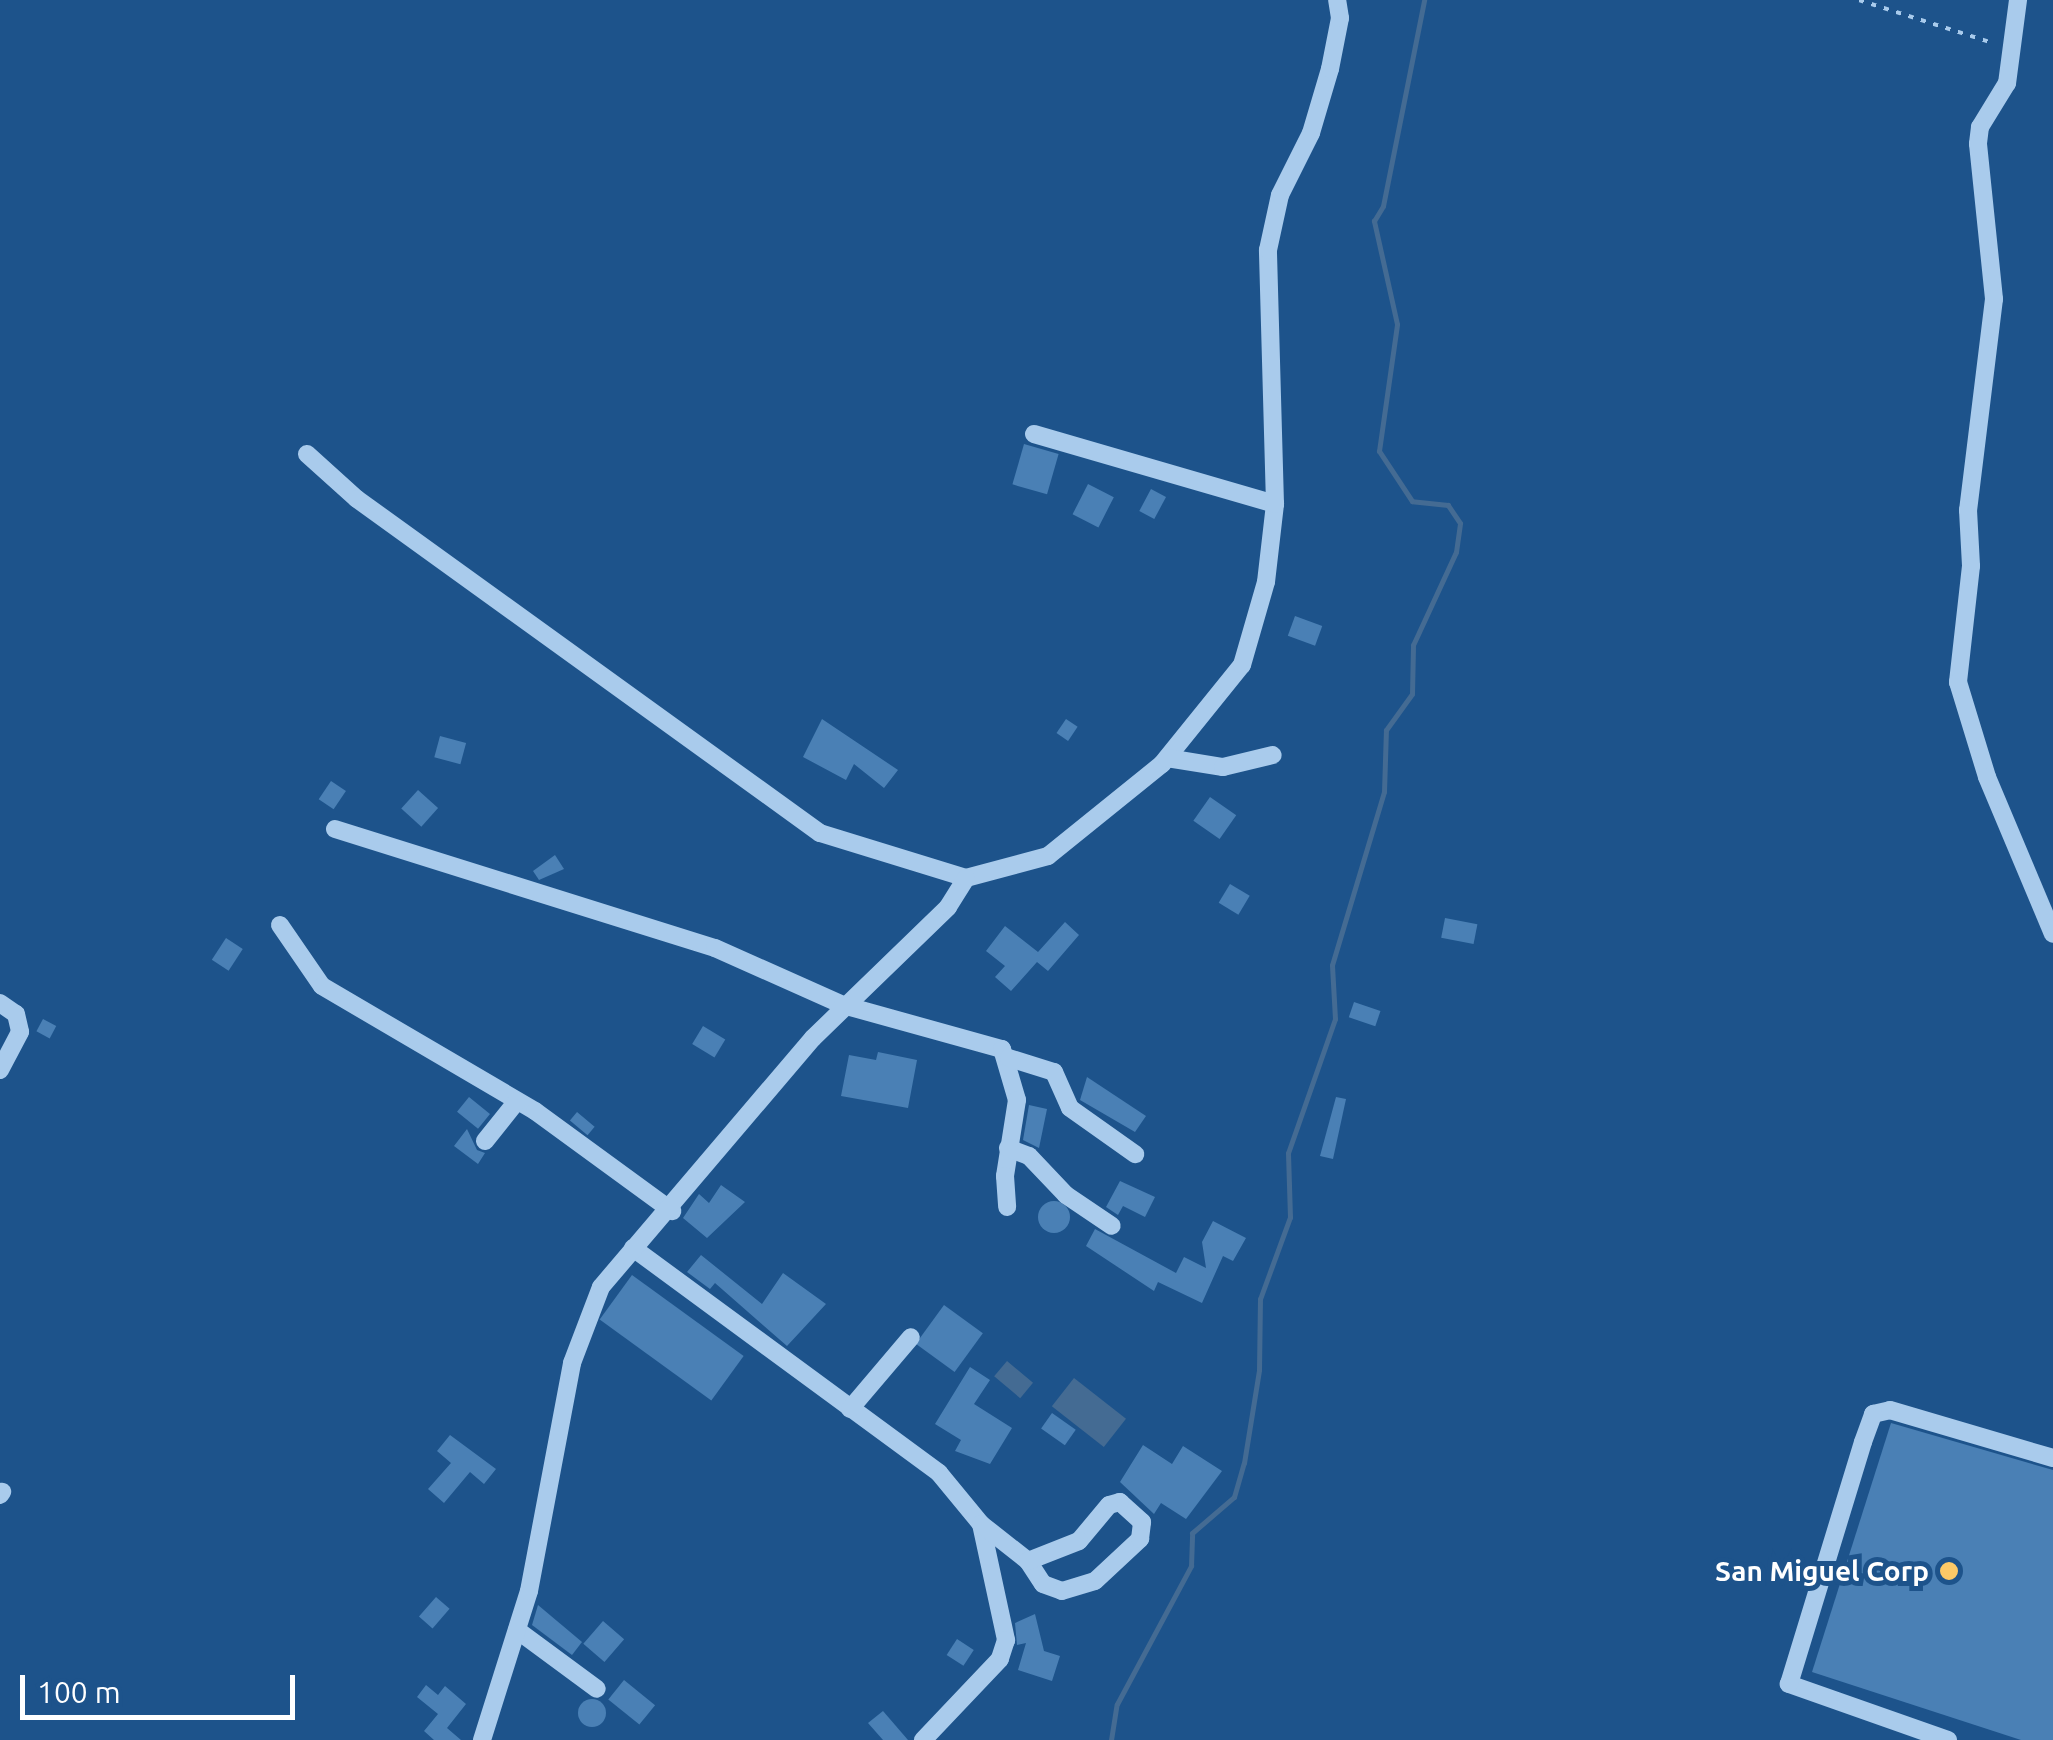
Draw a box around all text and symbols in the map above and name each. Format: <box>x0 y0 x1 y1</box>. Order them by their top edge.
place label: San Miguel Corp <box>1715 1554 1929 1588</box>
marker: San Miguel Corp <box>1938 1560 1960 1582</box>
scale bar <box>25 1655 300 1717</box>
text: 100 m <box>37 1675 121 1709</box>

